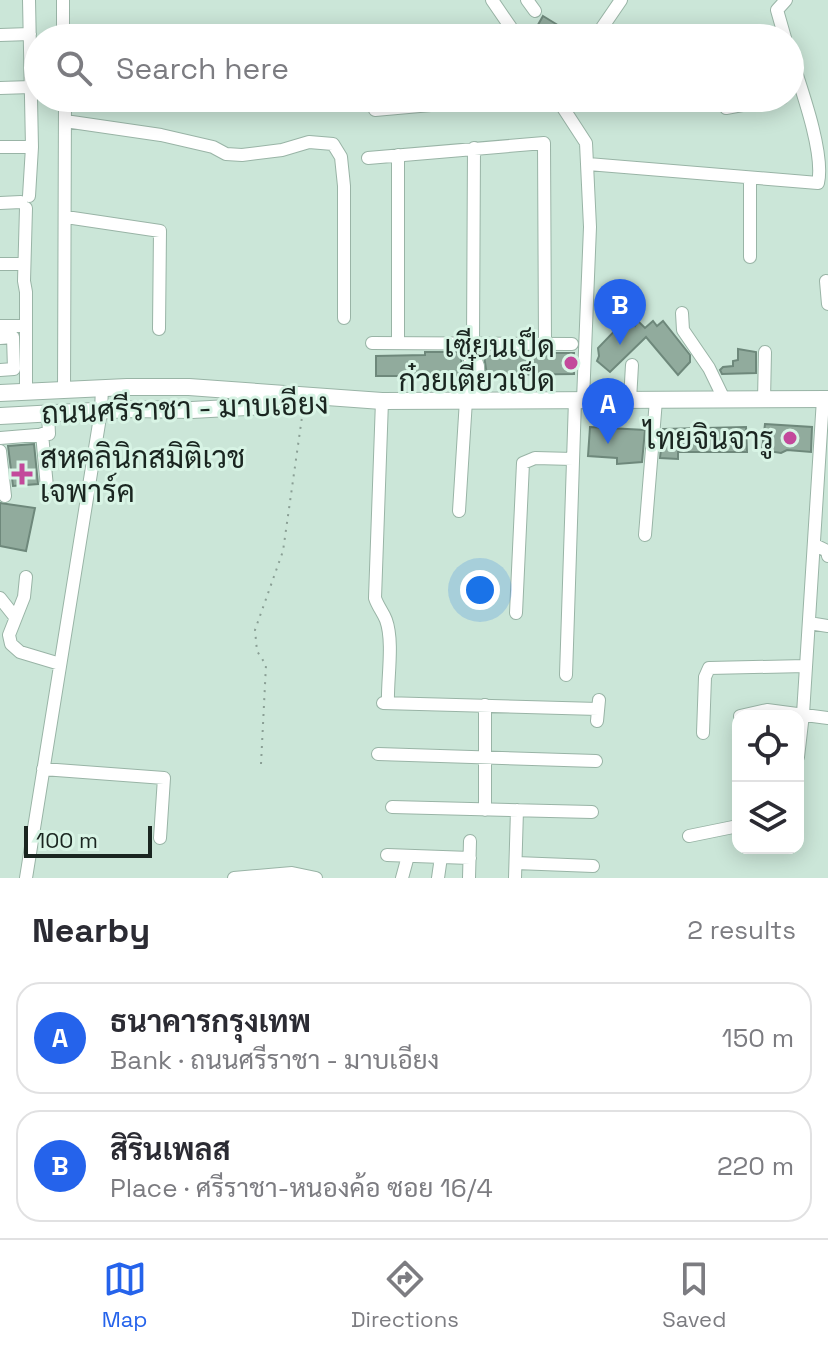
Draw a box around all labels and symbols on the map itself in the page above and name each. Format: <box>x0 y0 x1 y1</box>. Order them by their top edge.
pin: B <box>594 279 646 345</box>
place label: เซียนเป็ด ก๋วยเตี๋ยวเป็ด <box>398 327 555 400</box>
marker: เซียนเป็ด ก๋วยเตี๋ยวเป็ด <box>562 354 580 372</box>
pin: A <box>582 378 634 444</box>
street label: ถนนศรีราชา - มาบเอียง <box>41 383 329 433</box>
place label: ไทยจินจารู <box>642 419 774 459</box>
marker: ไทยจินจารู <box>781 429 799 447</box>
place label: สหคลินิกสมิติเวช เจพาร์ค <box>40 438 245 511</box>
marker: สหคลินิกสมิติเวช เจพาร์ค <box>11 463 33 485</box>
your location <box>460 570 500 610</box>
scale bar <box>24 822 152 858</box>

